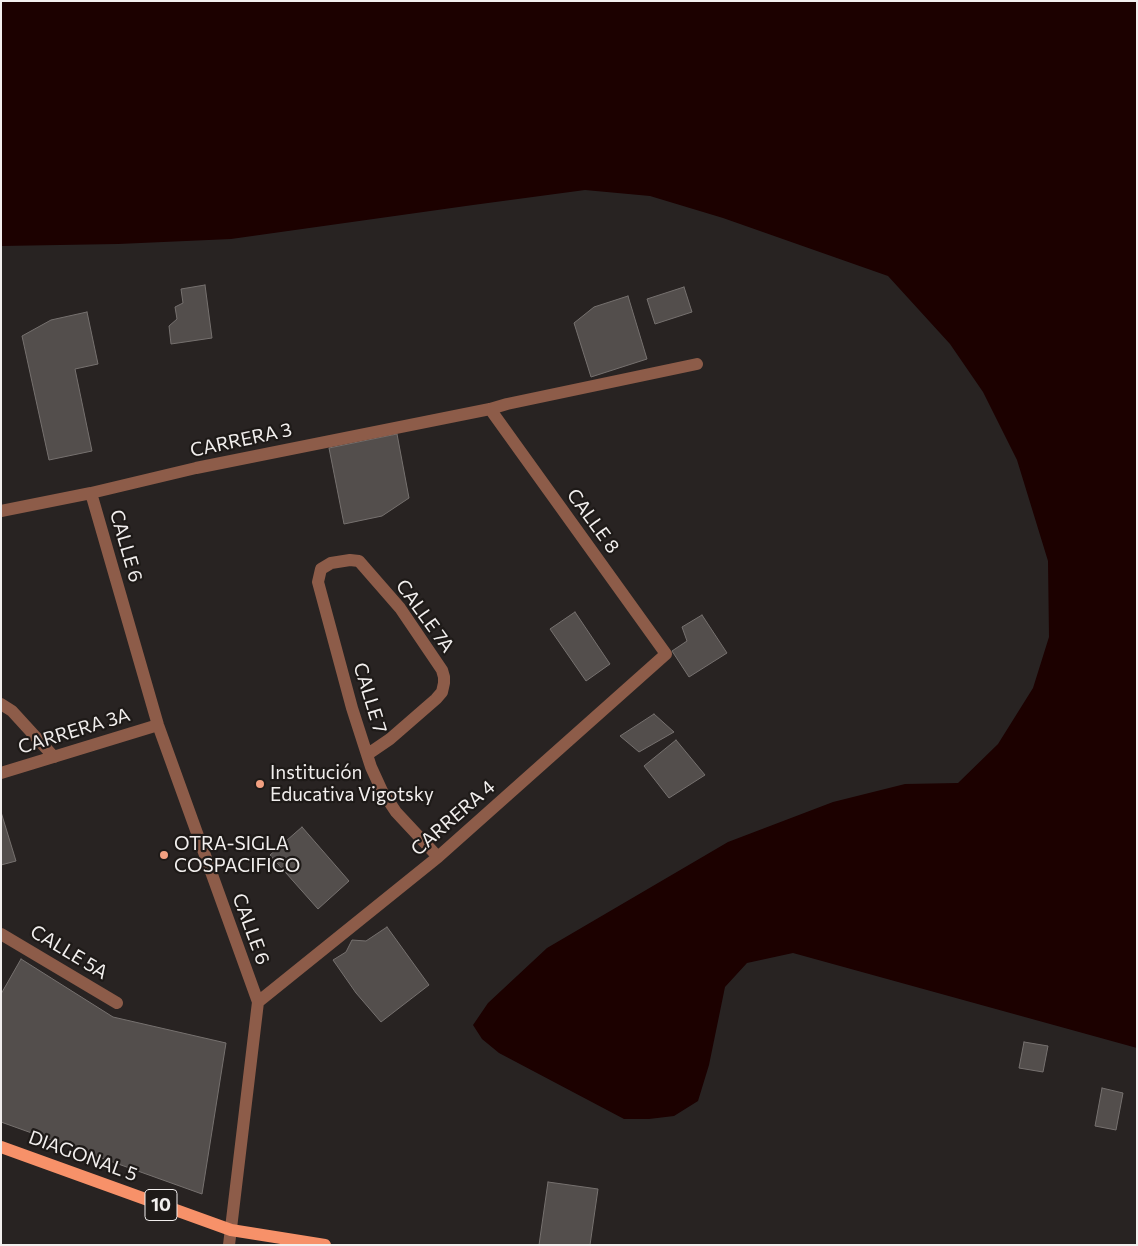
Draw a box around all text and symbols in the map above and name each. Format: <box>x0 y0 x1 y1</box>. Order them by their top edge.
street label: CARRERA 3 <box>188 418 294 462</box>
street label: CALLE 8 <box>562 484 624 558</box>
street label: CALLE 6 <box>105 507 147 585</box>
street label: CALLE 7A <box>391 575 459 657</box>
street label: CALLE 7 <box>348 660 392 736</box>
street label: CARRERA 3A <box>15 703 133 759</box>
place label: Institución Educativa Vigotsky <box>270 762 434 806</box>
street label: CARRERA 4 <box>406 775 500 861</box>
marker: Institución Educativa Vigotsky <box>254 778 266 790</box>
place label: OTRA-SIGLA COSPACIFICO <box>174 833 300 877</box>
marker: OTRA-SIGLA COSPACIFICO <box>158 849 170 861</box>
street label: CALLE 6 <box>228 890 274 968</box>
street label: CALLE 5A <box>26 920 112 984</box>
street label: DIAGONAL 5 <box>25 1126 141 1186</box>
road number: 10 <box>145 1190 177 1220</box>

